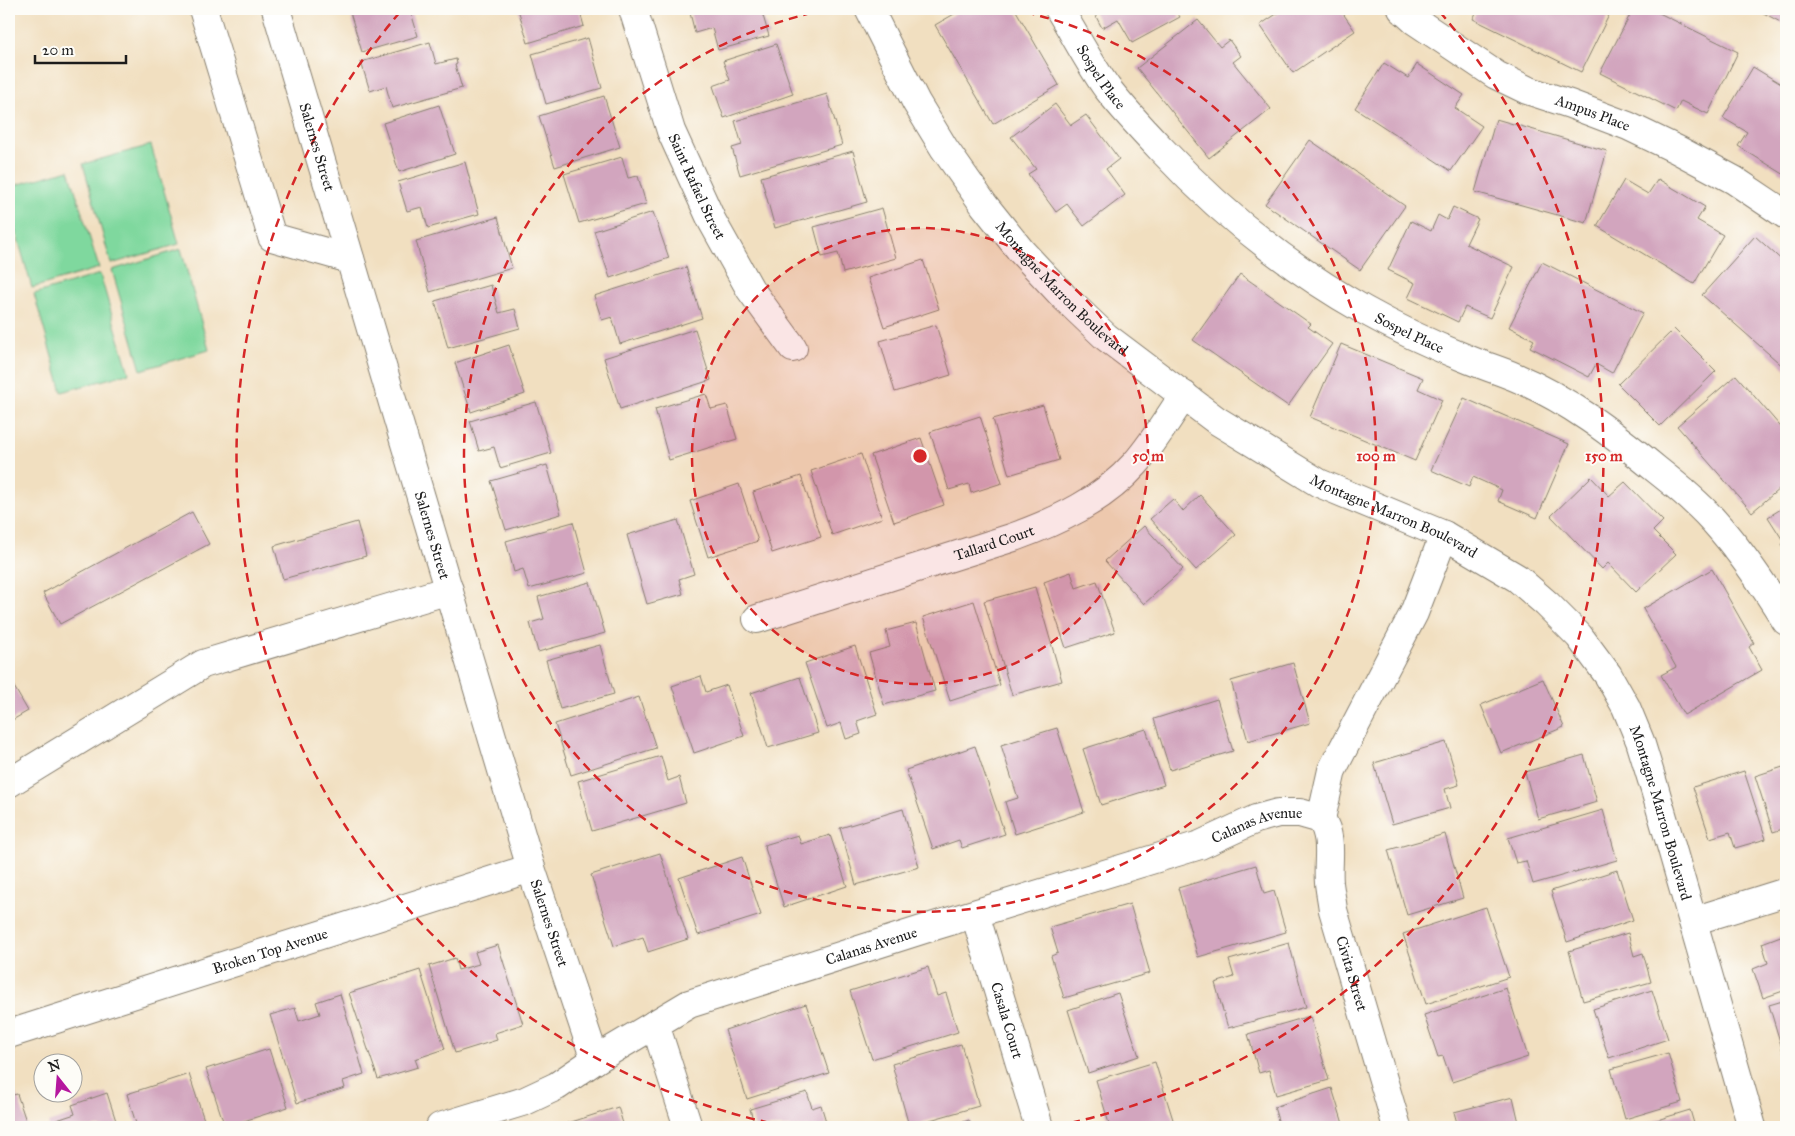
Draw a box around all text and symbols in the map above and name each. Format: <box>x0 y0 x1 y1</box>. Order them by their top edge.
scale bar <box>35 32 126 64</box>
text: 20 m <box>42 41 74 59</box>
street label: Sospel Place <box>1073 41 1130 113</box>
street label: Ampus Place <box>1552 91 1633 135</box>
street label: Salernes Street <box>295 101 339 194</box>
street label: Saint Rafael Street <box>664 131 730 243</box>
street label: Montagne Marron Boulevard <box>992 218 1132 360</box>
street label: Sospel Place <box>1372 309 1447 357</box>
centre of rings <box>911 447 929 465</box>
text: 50 m <box>1132 447 1164 465</box>
text: 100 m <box>1356 447 1396 465</box>
text: 150 m <box>1585 447 1623 465</box>
street label: Montagne Marron Boulevard <box>1307 471 1481 562</box>
street label: Salernes Street <box>411 489 454 582</box>
street label: Tallard Court <box>952 521 1037 565</box>
street label: Montagne Marron Boulevard <box>1625 723 1695 903</box>
street label: Calanas Avenue <box>1208 804 1302 847</box>
street label: Salernes Street <box>526 877 573 970</box>
street label: Calanas Avenue <box>823 923 919 969</box>
street label: Broken Top Avenue <box>210 924 330 978</box>
street label: Civita Street <box>1332 934 1372 1014</box>
street label: Casala Court <box>987 980 1027 1061</box>
north arrow <box>32 1054 82 1104</box>
text: N <box>46 1056 63 1076</box>

